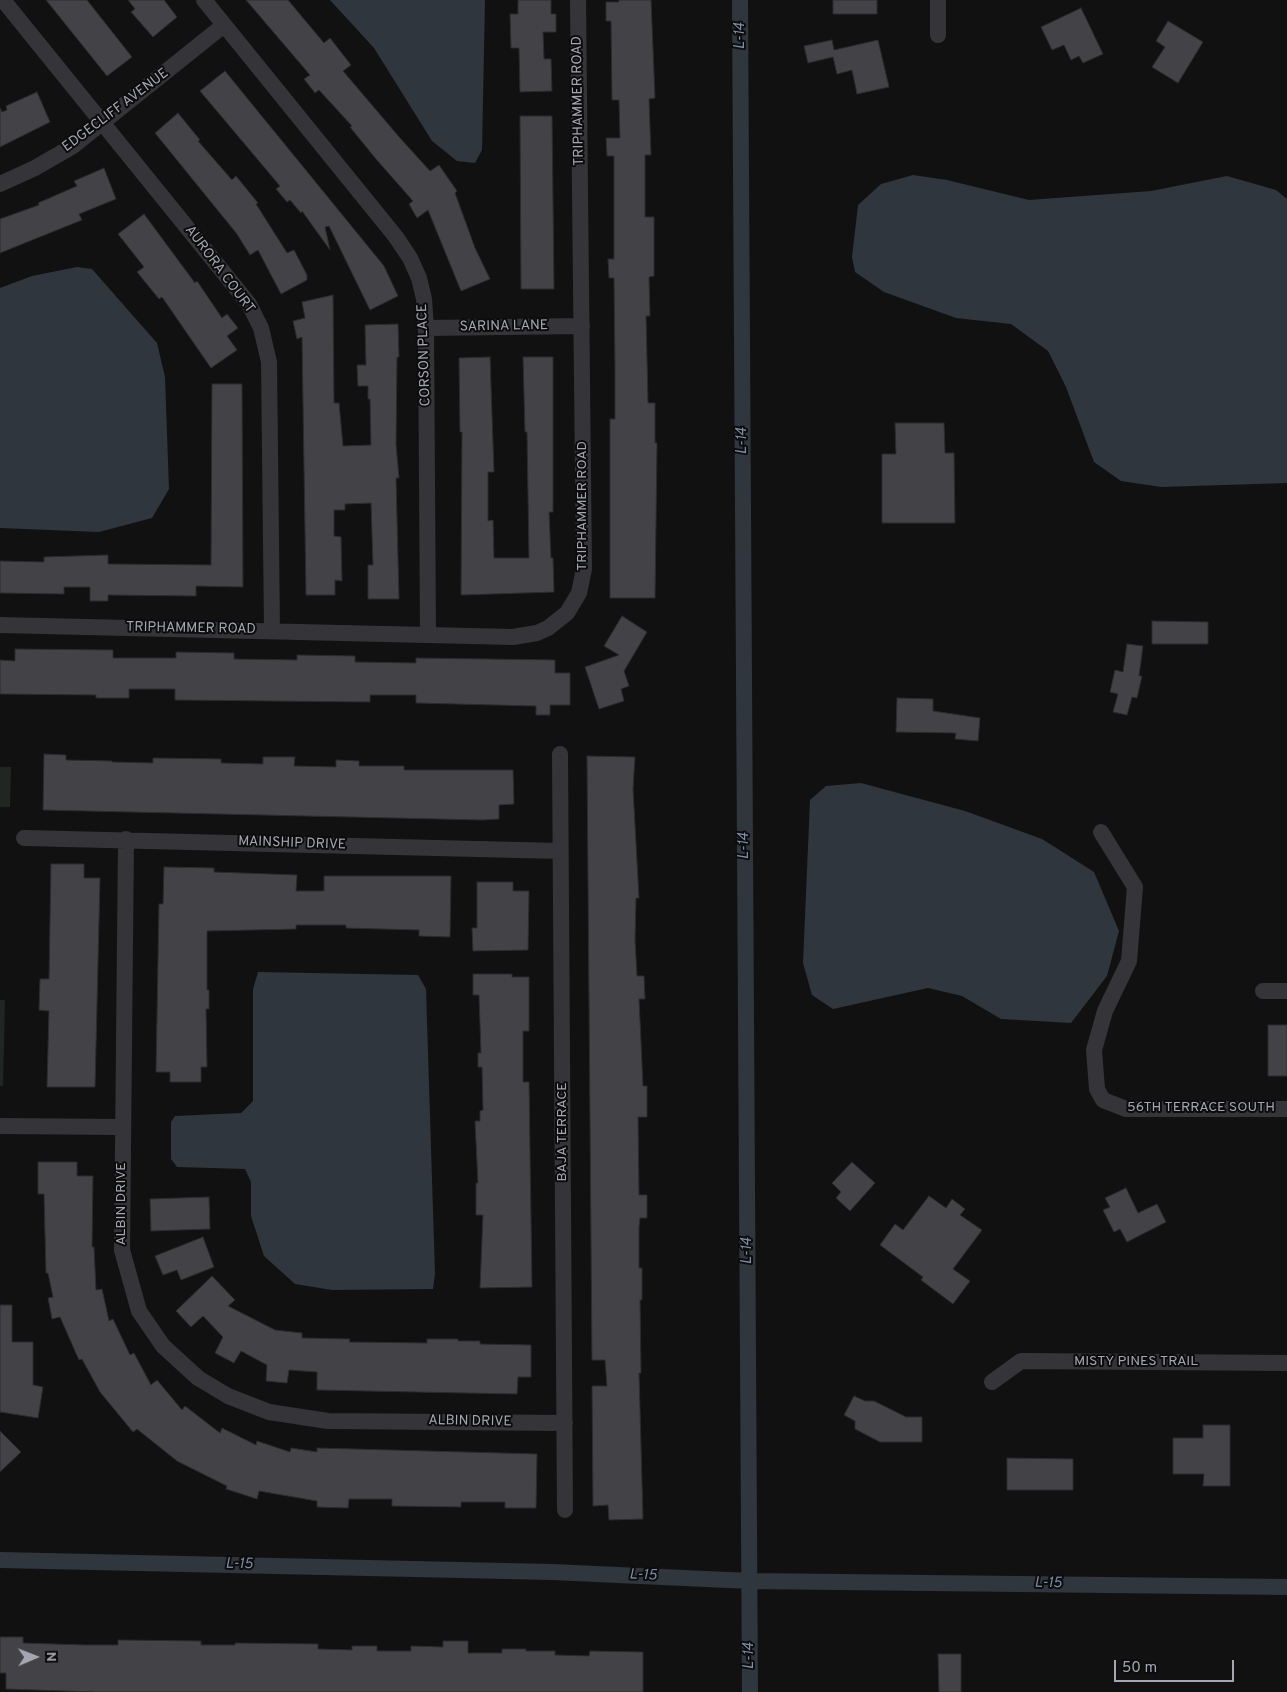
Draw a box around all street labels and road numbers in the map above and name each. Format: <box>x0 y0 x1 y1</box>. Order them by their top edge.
street label: TRIPHAMMER ROAD <box>569 36 589 166</box>
street label: EDGECLIFF AVENUE <box>60 66 172 156</box>
street label: AURORA COURT <box>180 223 258 317</box>
street label: CORSON PLACE <box>415 303 435 407</box>
street label: SARINA LANE <box>460 318 548 336</box>
street label: TRIPHAMMER ROAD <box>575 441 591 571</box>
street label: TRIPHAMMER ROAD <box>126 619 256 639</box>
street label: MAINSHIP DRIVE <box>238 834 346 854</box>
street label: BAJA TERRACE <box>555 1082 571 1182</box>
street label: 56TH TERRACE SOUTH <box>1127 1100 1275 1116</box>
street label: ALBIN DRIVE <box>114 1162 130 1246</box>
street label: MISTY PINES TRAIL <box>1074 1354 1198 1370</box>
street label: ALBIN DRIVE <box>428 1413 512 1431</box>

